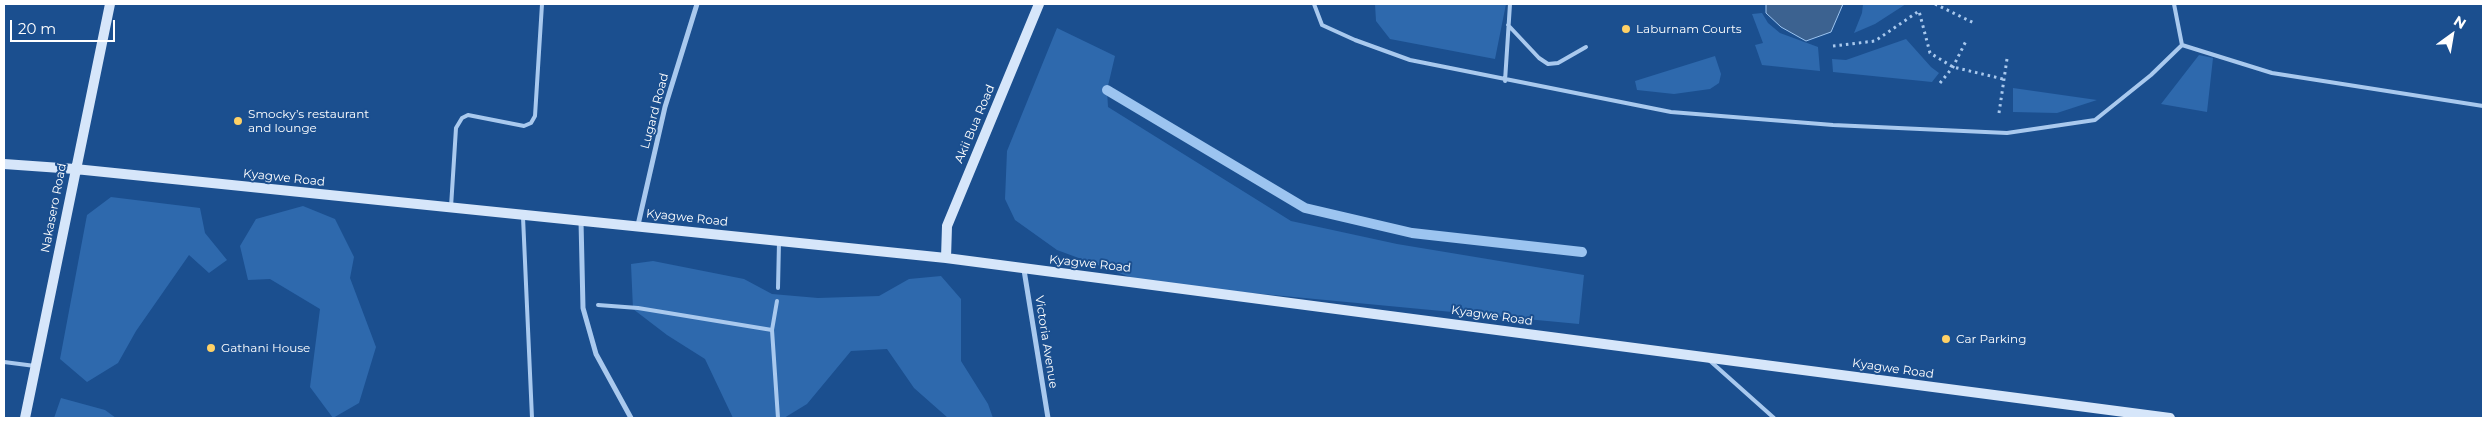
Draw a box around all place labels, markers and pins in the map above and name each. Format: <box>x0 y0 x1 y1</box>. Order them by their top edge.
place label: Laburnam Courts <box>1636 22 1742 36</box>
marker: Laburnam Courts <box>1620 23 1632 35</box>
place label: Smocky’s restaurant and lounge <box>248 107 369 135</box>
marker: Smocky’s restaurant and lounge <box>232 115 244 127</box>
place label: Car Parking <box>1956 332 2026 346</box>
marker: Car Parking <box>1940 333 1952 345</box>
place label: Gathani House <box>221 341 310 355</box>
marker: Gathani House <box>205 342 217 354</box>

